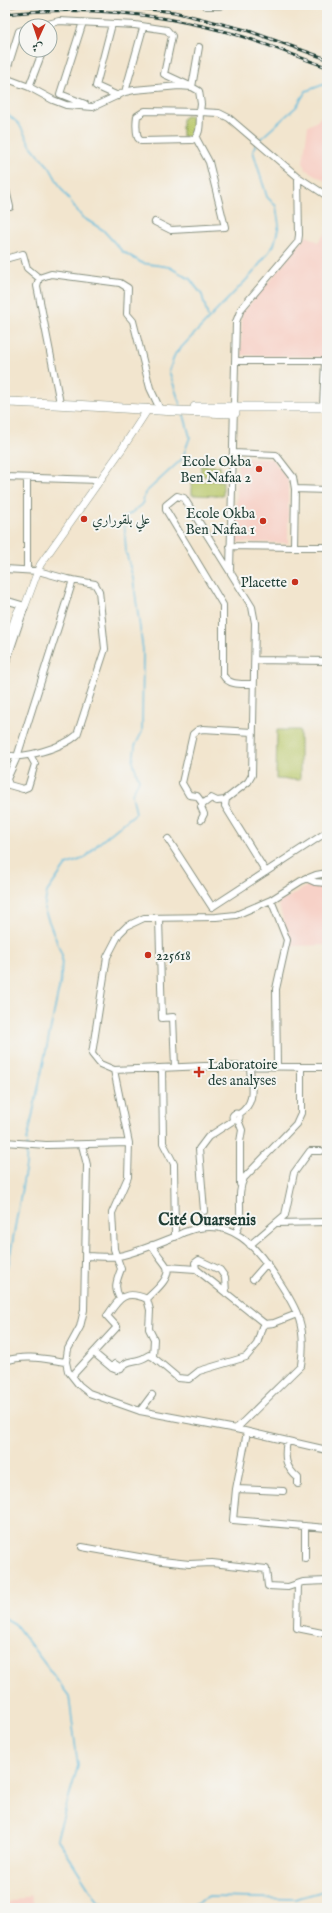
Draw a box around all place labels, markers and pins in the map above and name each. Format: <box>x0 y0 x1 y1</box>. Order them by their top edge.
place label: Ecole Okba Ben Nafaa 2 <box>180 453 252 487</box>
marker: Ecole Okba Ben Nafaa 2 <box>254 464 264 474</box>
place label: Ecole Okba Ben Nafaa 1 <box>186 505 256 539</box>
place label: علي بلقوراري <box>92 511 150 532</box>
marker: علي بلقوراري <box>79 514 89 524</box>
marker: Ecole Okba Ben Nafaa 1 <box>258 516 268 526</box>
place label: Placette <box>241 574 288 592</box>
marker: Placette <box>290 577 300 587</box>
place label: 225618 <box>156 947 191 965</box>
marker: 225618 <box>143 950 153 960</box>
place label: Laboratoire des analyses <box>208 1056 278 1090</box>
marker: Laboratoire des analyses <box>193 1066 205 1078</box>

